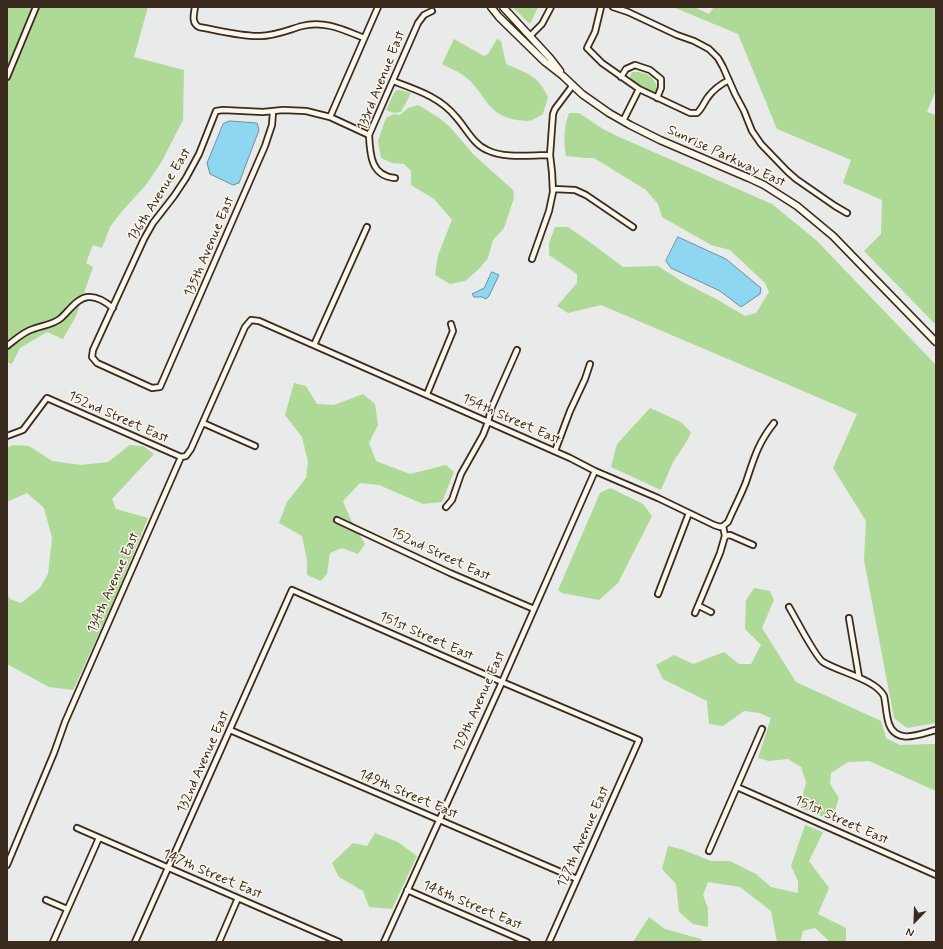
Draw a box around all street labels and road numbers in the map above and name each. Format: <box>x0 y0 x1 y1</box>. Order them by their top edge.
street label: 133rd Avenue East <box>354 28 410 134</box>
street label: Sunrise Parkway East <box>664 122 788 192</box>
street label: 136th Avenue East <box>125 145 195 245</box>
street label: 135th Avenue East <box>181 194 239 300</box>
street label: 152nd Street East <box>65 388 171 448</box>
street label: 154th Street East <box>459 391 563 449</box>
street label: 152nd Street East <box>387 524 493 586</box>
street label: 134th Avenue East <box>84 530 144 636</box>
street label: 151st Street East <box>376 609 476 665</box>
street label: 129th Avenue East <box>450 649 510 755</box>
street label: 132nd Avenue East <box>174 708 234 816</box>
street label: 149th Street East <box>356 767 460 823</box>
street label: 127th Avenue East <box>554 784 614 890</box>
street label: 151st Street East <box>791 793 891 849</box>
street label: 147th Street East <box>160 846 264 904</box>
street label: 148th Street East <box>420 877 524 935</box>

